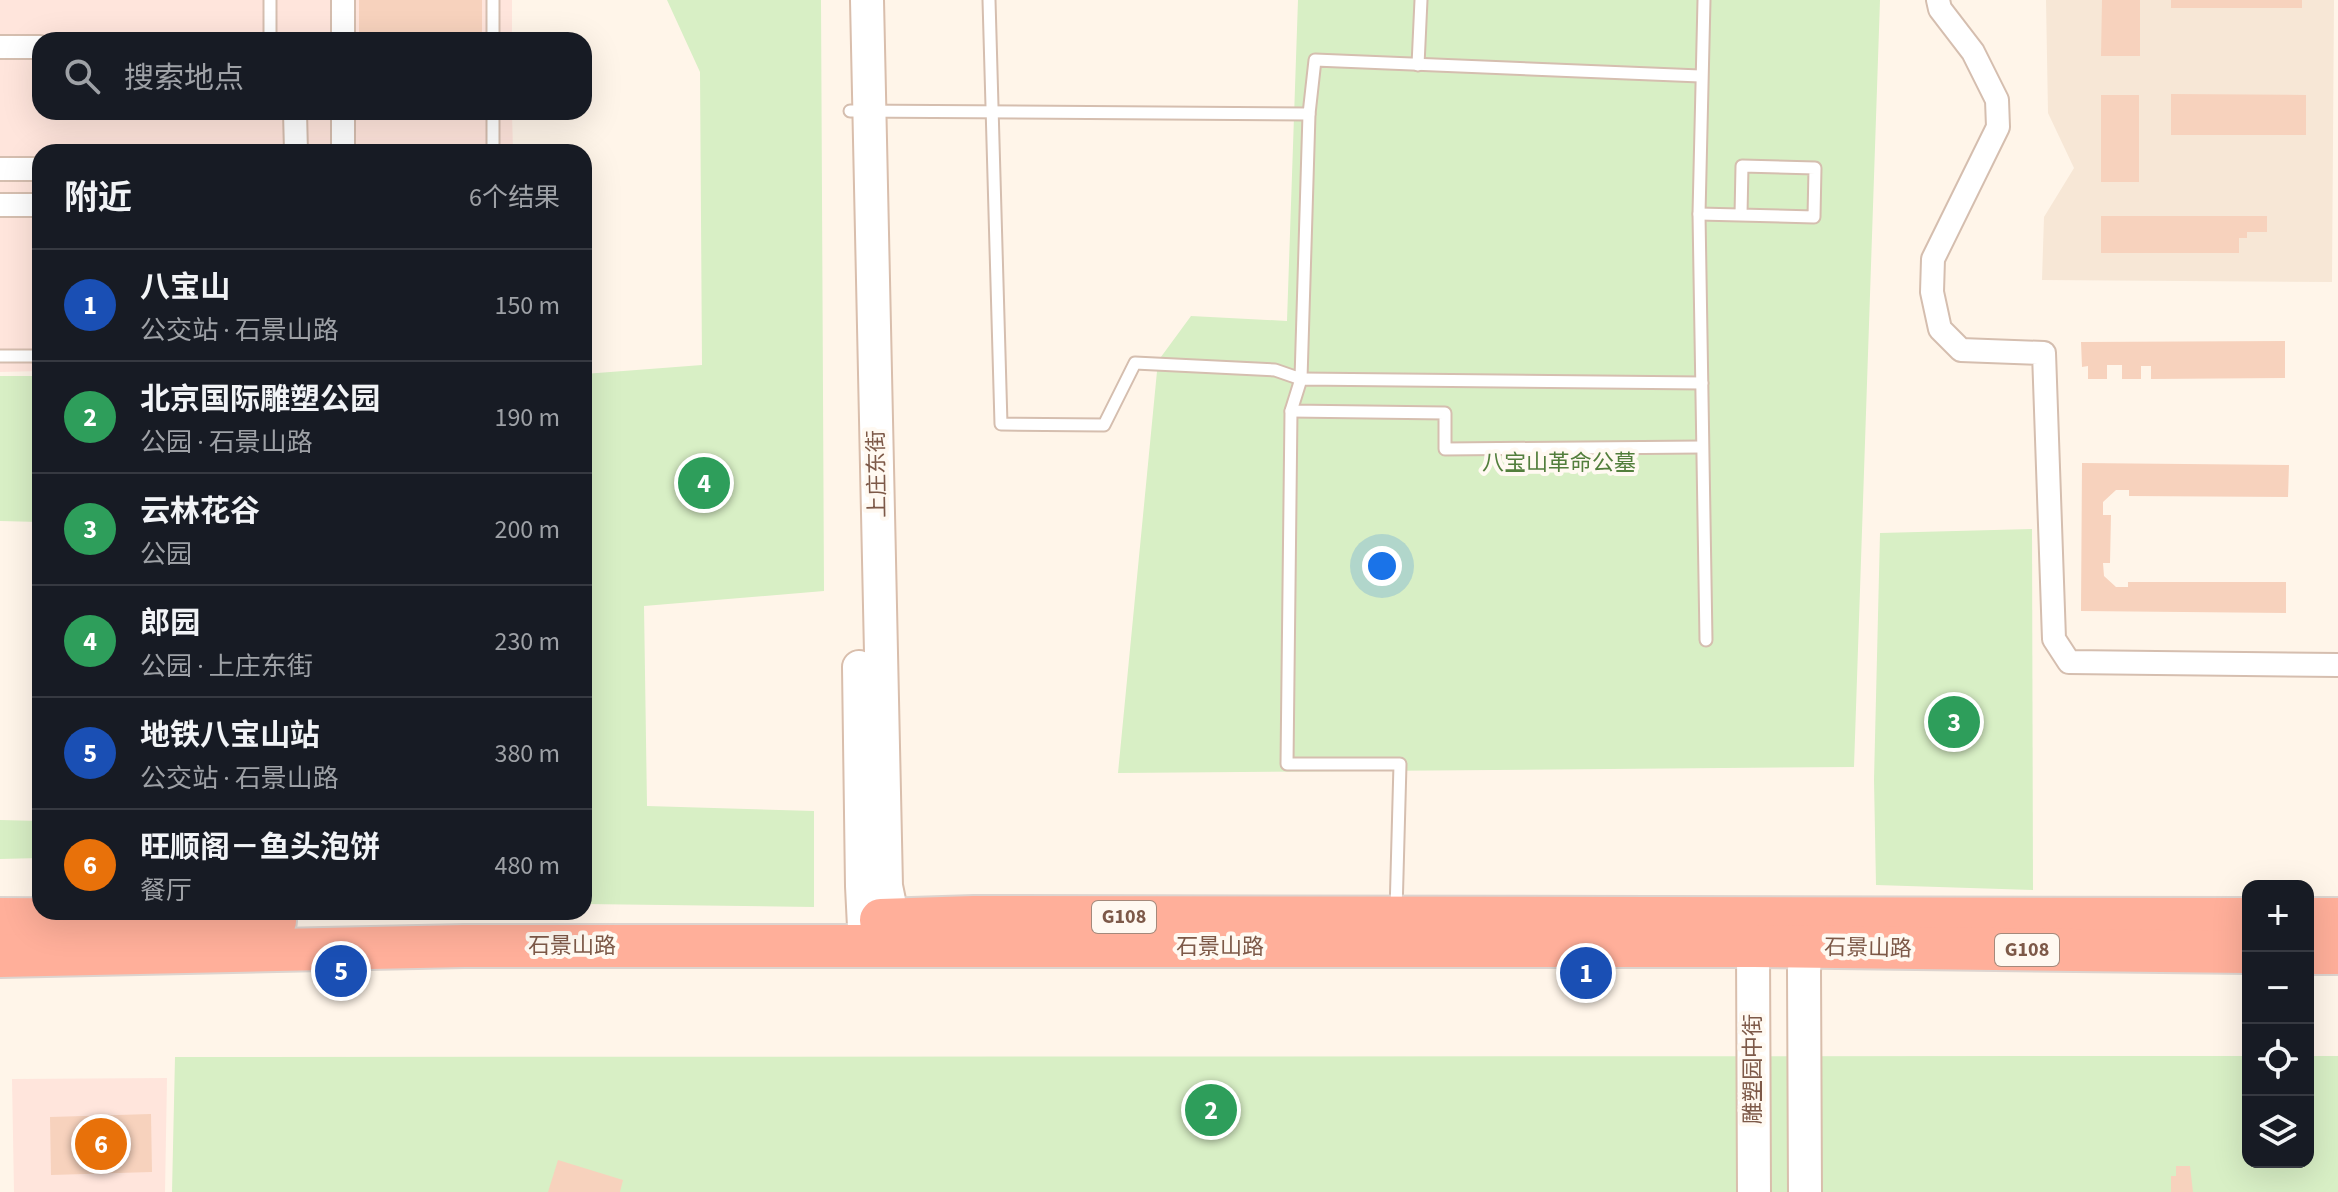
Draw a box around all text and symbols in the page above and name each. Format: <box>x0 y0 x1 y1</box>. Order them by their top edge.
search box <box>32 32 592 120</box>
icon: search <box>60 54 104 98</box>
text: 搜索地点 <box>124 57 244 100</box>
text: 附近 <box>64 174 132 223</box>
text: 6个结果 <box>469 179 560 216</box>
text: 八宝山 <box>140 266 230 309</box>
text: 1 <box>83 287 97 324</box>
text: 150 m <box>494 287 560 324</box>
text: 公交站 · 石景山路 <box>140 312 339 349</box>
text: 北京国际雕塑公园 <box>140 378 380 421</box>
text: 2 <box>83 399 97 436</box>
text: 190 m <box>494 399 560 436</box>
text: 公园 · 石景山路 <box>140 424 313 461</box>
street label: 上庄东街 <box>860 430 894 518</box>
park label: 八宝山革命公墓 <box>1482 447 1636 479</box>
pin: 4 <box>678 453 730 513</box>
text: 云林花谷 <box>140 490 260 533</box>
text: 3 <box>83 511 97 548</box>
text: 200 m <box>494 511 560 548</box>
text: 公园 <box>140 536 192 573</box>
your location <box>1362 546 1402 586</box>
text: 郎园 <box>140 602 200 645</box>
text: 4 <box>83 623 97 660</box>
text: 230 m <box>494 623 560 660</box>
text: 公园 · 上庄东街 <box>140 648 313 685</box>
pin: 3 <box>1928 692 1980 752</box>
text: 地铁八宝山站 <box>140 714 320 757</box>
text: 5 <box>83 735 97 772</box>
text: 380 m <box>494 735 560 772</box>
text: 公交站 · 石景山路 <box>140 760 339 797</box>
text: 旺顺阁－鱼头泡饼 <box>140 826 380 869</box>
text: 6 <box>83 847 97 884</box>
text: 480 m <box>494 847 560 884</box>
text: 餐厅 <box>140 872 192 909</box>
map controls <box>2242 880 2314 1168</box>
button: + <box>2242 880 2314 952</box>
road number: G108 <box>1092 901 1156 933</box>
street label: 石景山路 <box>528 930 616 962</box>
street label: 石景山路 <box>1176 931 1264 963</box>
street label: 石景山路 <box>1824 931 1912 965</box>
road number: G108 <box>1995 934 2059 966</box>
pin: 5 <box>315 941 367 1001</box>
pin: 1 <box>1560 943 1612 1003</box>
button: − <box>2242 952 2314 1024</box>
street label: 雕塑园中街 <box>1737 1014 1769 1124</box>
button: locate <box>2242 1024 2314 1096</box>
pin: 2 <box>1185 1080 1237 1140</box>
button: layers <box>2242 1096 2314 1168</box>
pin: 6 <box>75 1114 127 1174</box>

